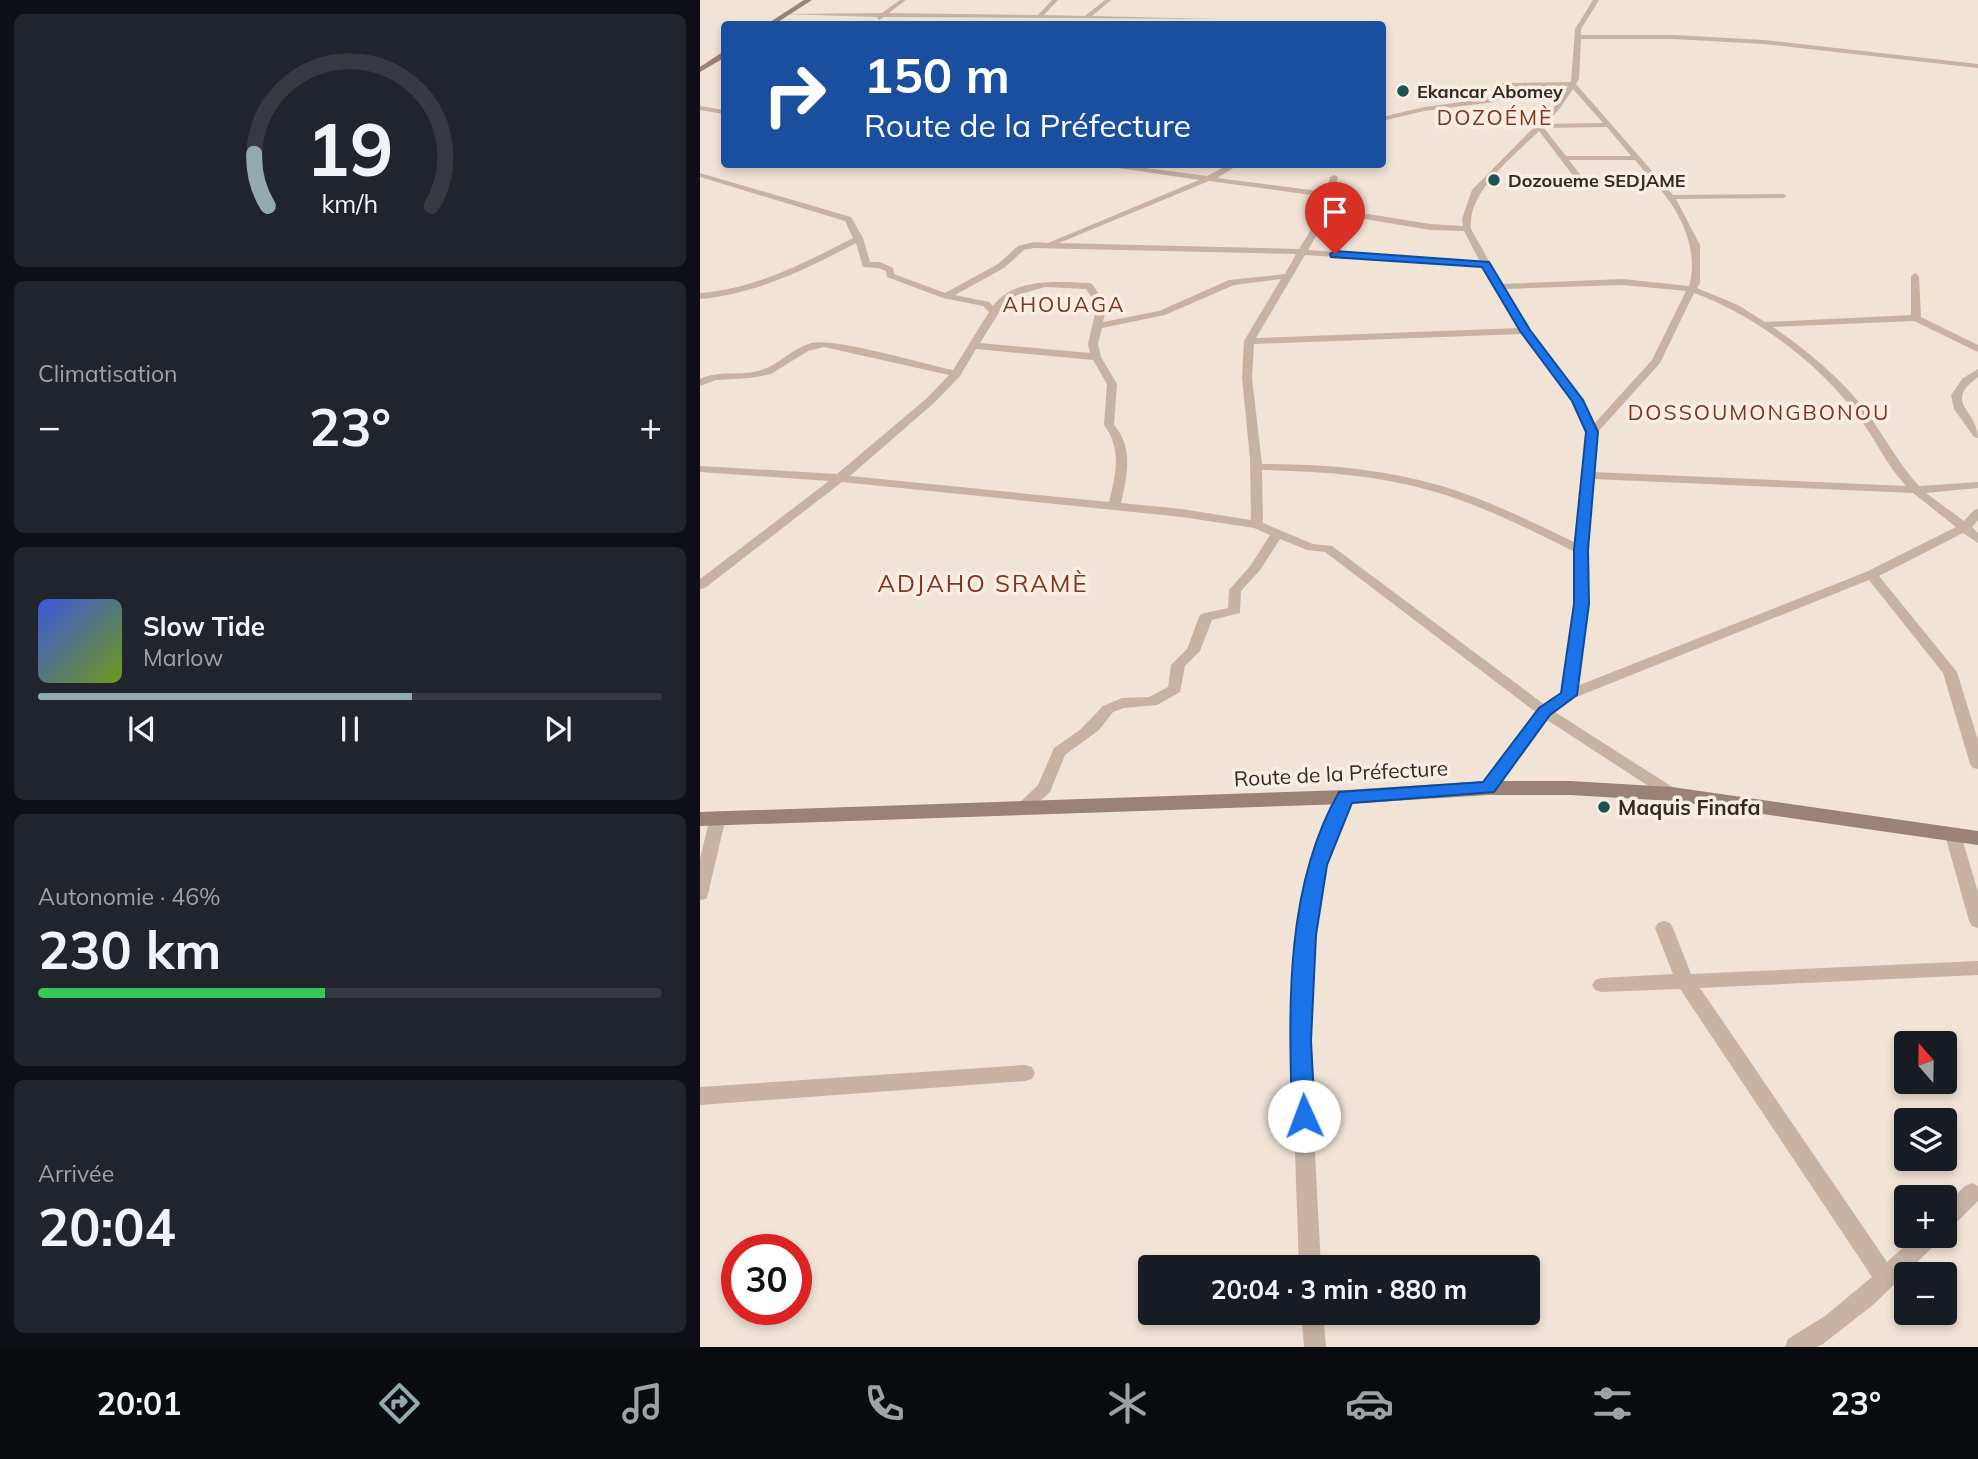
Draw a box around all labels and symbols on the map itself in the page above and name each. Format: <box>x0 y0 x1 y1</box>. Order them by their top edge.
place label: Ekancar Abomey <box>1417 80 1563 103</box>
marker: Ekancar Abomey <box>1395 83 1411 99</box>
district label: DOZOÉMÈ <box>1437 104 1553 130</box>
place label: Dozoueme SEDJAME <box>1508 169 1686 192</box>
marker: Dozoueme SEDJAME <box>1486 172 1502 188</box>
pin <box>1305 182 1365 254</box>
district label: AHOUAGA <box>1003 291 1125 317</box>
district label: DOSSOUMONGBONOU <box>1628 399 1890 425</box>
district label: ADJAHO SRAMÈ <box>877 568 1089 598</box>
street label: Route de la Préfecture <box>1233 754 1449 792</box>
place label: Maquis Finafa <box>1618 794 1760 820</box>
marker: Maquis Finafa <box>1596 799 1612 815</box>
north arrow <box>1894 1031 1956 1094</box>
position arrow <box>1267 1079 1341 1153</box>
speed limit sign: 30 <box>721 1234 812 1325</box>

